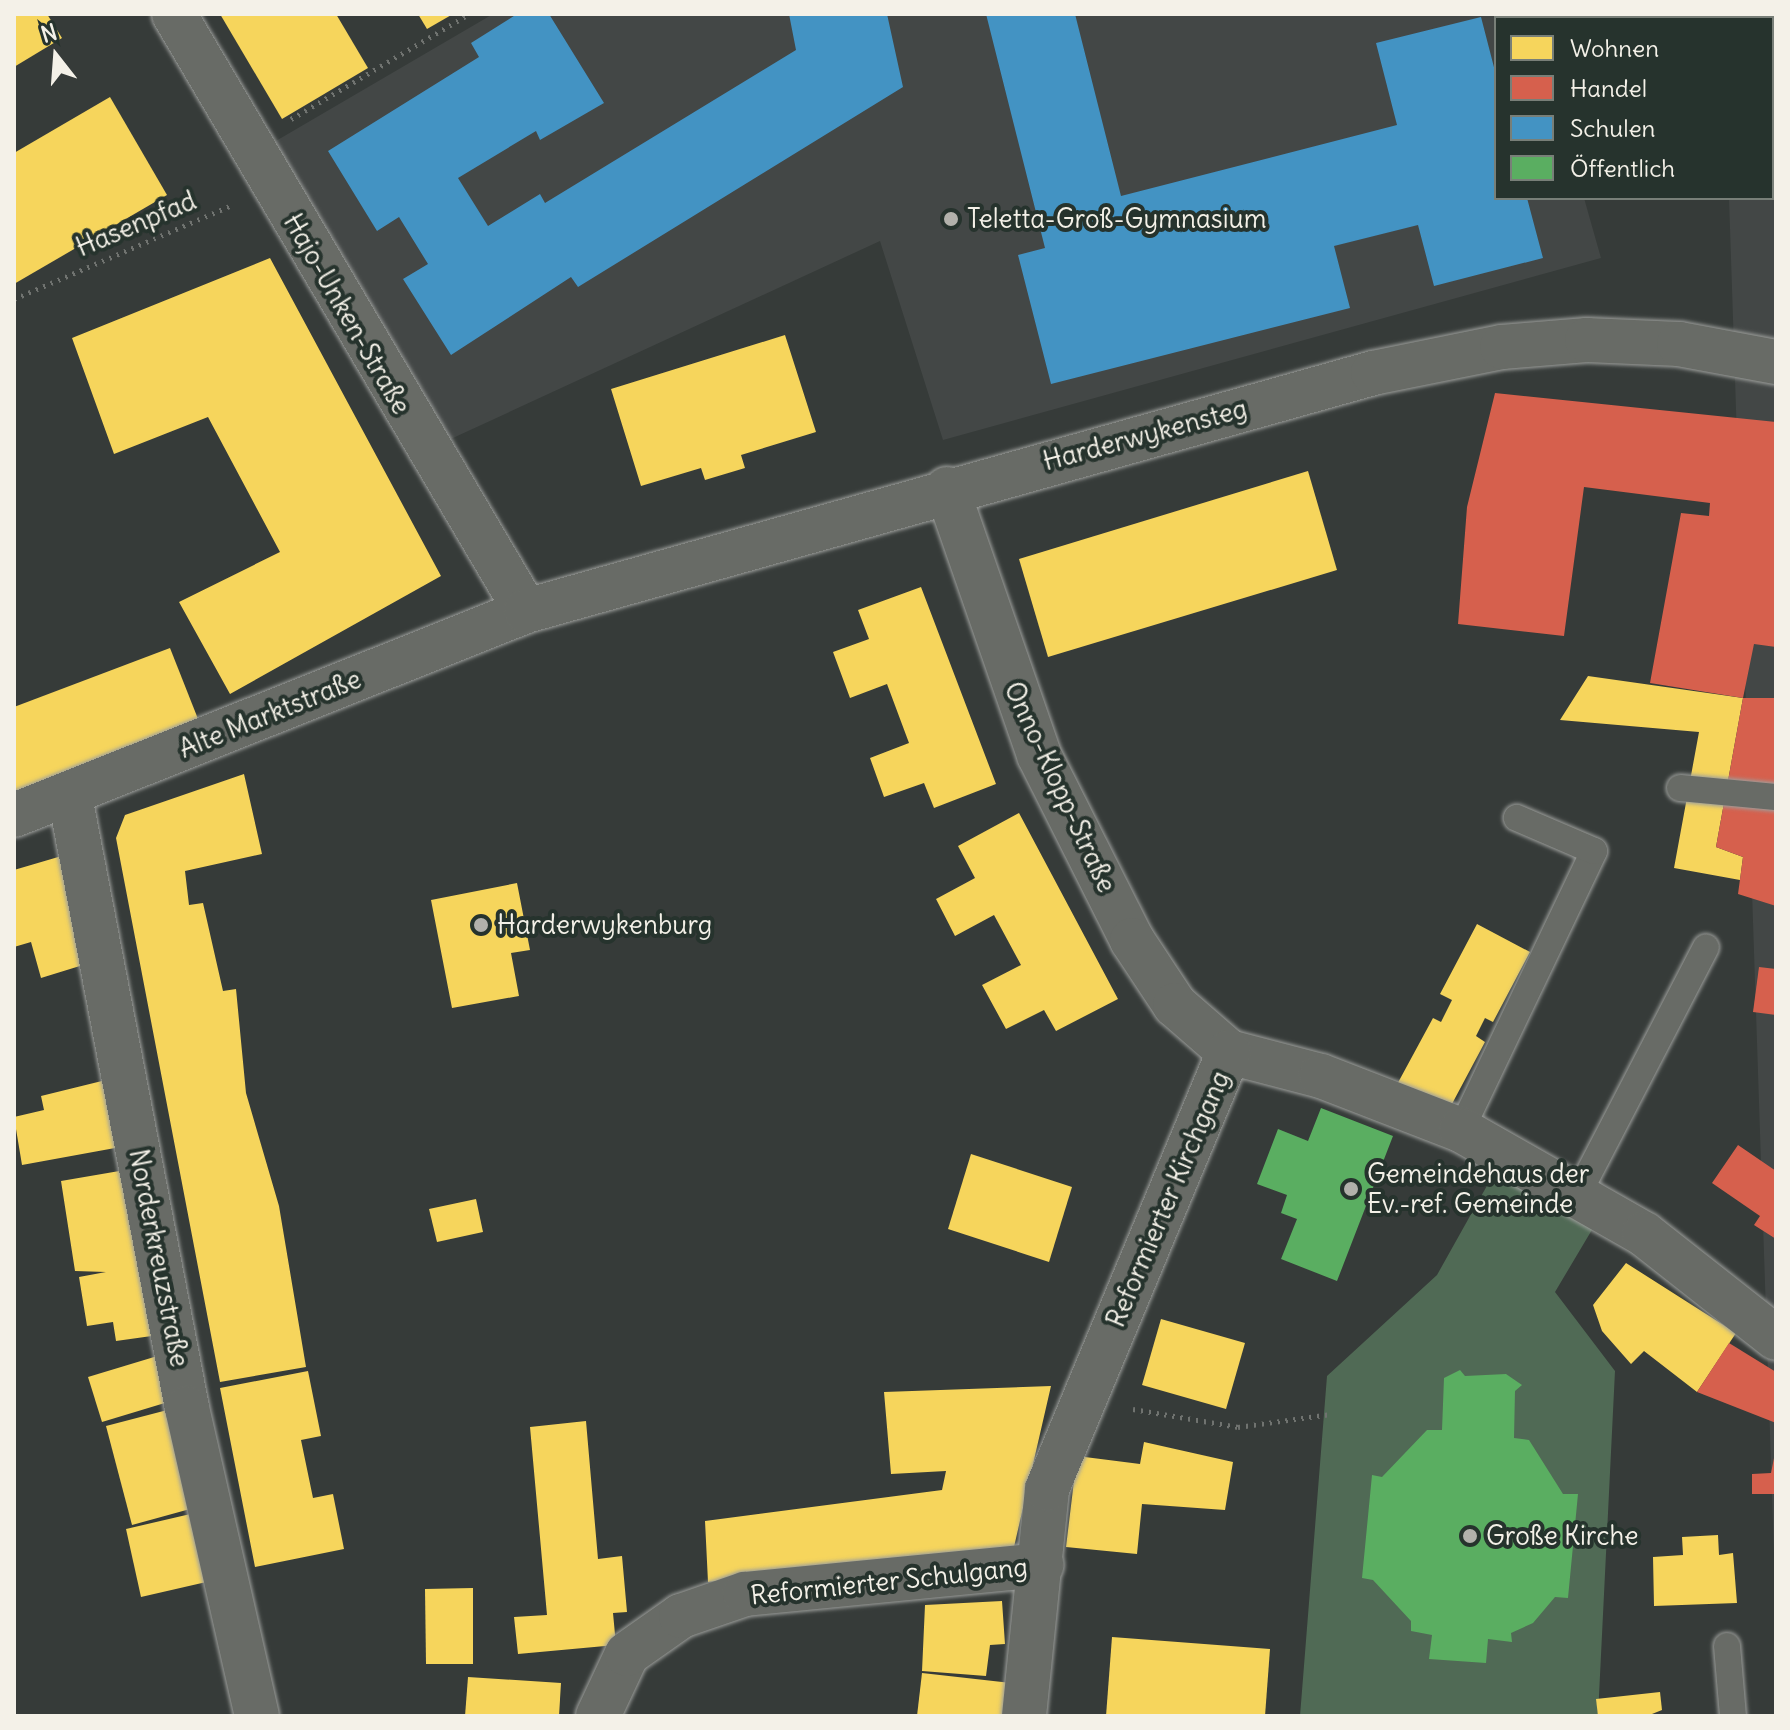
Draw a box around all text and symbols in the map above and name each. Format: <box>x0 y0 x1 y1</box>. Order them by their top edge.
north arrow <box>16 16 96 96</box>
legend <box>1494 16 1774 200</box>
text: N <box>38 17 60 49</box>
text: Wohnen <box>1570 33 1659 63</box>
text: Handel <box>1570 73 1647 103</box>
text: Schulen <box>1570 113 1656 143</box>
text: Öffentlich <box>1570 153 1675 183</box>
street label: Hasenpfad <box>71 185 201 263</box>
place label: Teletta-Groß-Gymnasium <box>967 203 1266 235</box>
street label: Hajo-Unken-Straße <box>277 208 417 420</box>
marker: Teletta-Groß-Gymnasium <box>942 210 960 228</box>
street label: Harderwykensteg <box>1040 393 1250 477</box>
street label: Alte Marktstraße <box>174 663 366 765</box>
street label: Onno-Klopp-Straße <box>998 677 1122 897</box>
place label: Harderwykenburg <box>497 909 712 941</box>
marker: Harderwykenburg <box>472 916 490 934</box>
street label: Reformierter Kirchgang <box>1100 1066 1236 1332</box>
street label: Norderkreuzstraße <box>123 1147 195 1369</box>
place label: Gemeindehaus der Ev.-ref. Gemeinde <box>1367 1158 1589 1220</box>
marker: Gemeindehaus der Ev.-ref. Gemeinde <box>1342 1180 1360 1198</box>
place label: Große Kirche <box>1486 1520 1638 1552</box>
marker: Große Kirche <box>1461 1527 1479 1545</box>
street label: Reformierter Schulgang <box>749 1551 1029 1611</box>

